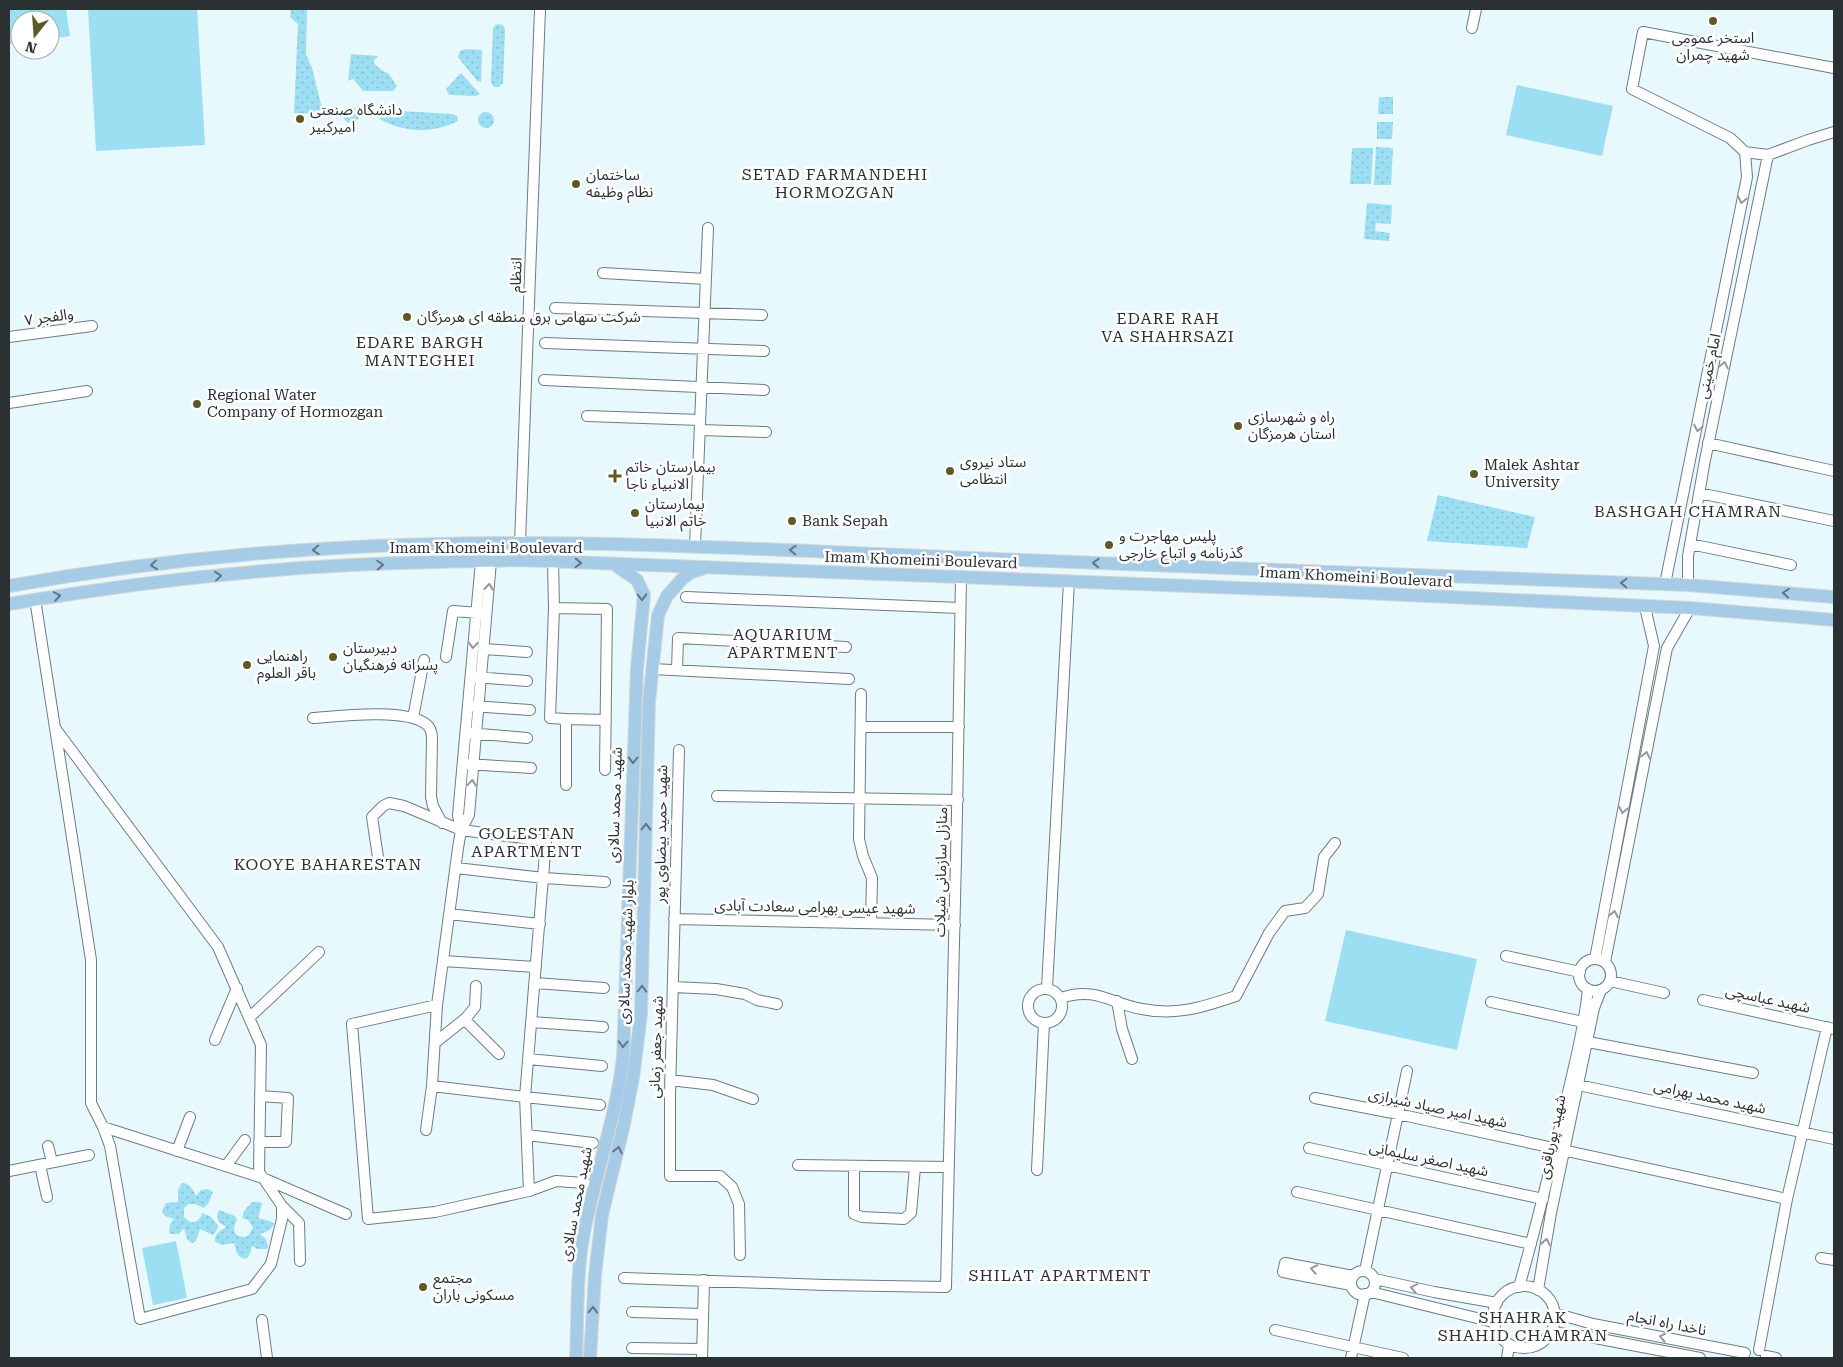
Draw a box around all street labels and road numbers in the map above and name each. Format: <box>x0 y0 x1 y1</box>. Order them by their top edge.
street label: انتظام <box>506 257 528 293</box>
street label: والفجر ۷ <box>23 305 75 329</box>
street label: امام خمینی <box>1693 332 1727 401</box>
street label: Imam Khomeini Boulevard <box>389 539 583 557</box>
street label: Imam Khomeini Boulevard <box>824 548 1018 572</box>
street label: Imam Khomeini Boulevard <box>1259 563 1453 591</box>
street label: شهید محمد سالاری <box>604 746 626 863</box>
street label: شهید حمید بیضاوی پور <box>651 764 672 905</box>
street label: منازل سازمانی شیلات <box>931 807 951 937</box>
street label: بلوار شهید محمد سالاری <box>614 879 638 1025</box>
street label: شهید عیسی بهرامی سعادت آبادی <box>714 896 916 918</box>
street label: شهید عباسچی <box>1724 981 1812 1018</box>
street label: شهید جعفر زمانی <box>645 995 667 1099</box>
street label: شهید محمد بهرامی <box>1652 1076 1768 1118</box>
street label: شهید امیر صیاد شیرازی <box>1367 1084 1509 1132</box>
street label: شهید پورباقری <box>1534 1093 1571 1181</box>
street label: شهید اصغر سلیمانی <box>1368 1138 1490 1180</box>
street label: شهید محمد سالاری <box>556 1145 596 1263</box>
street label: ناخدا راه انجام <box>1626 1307 1708 1341</box>

